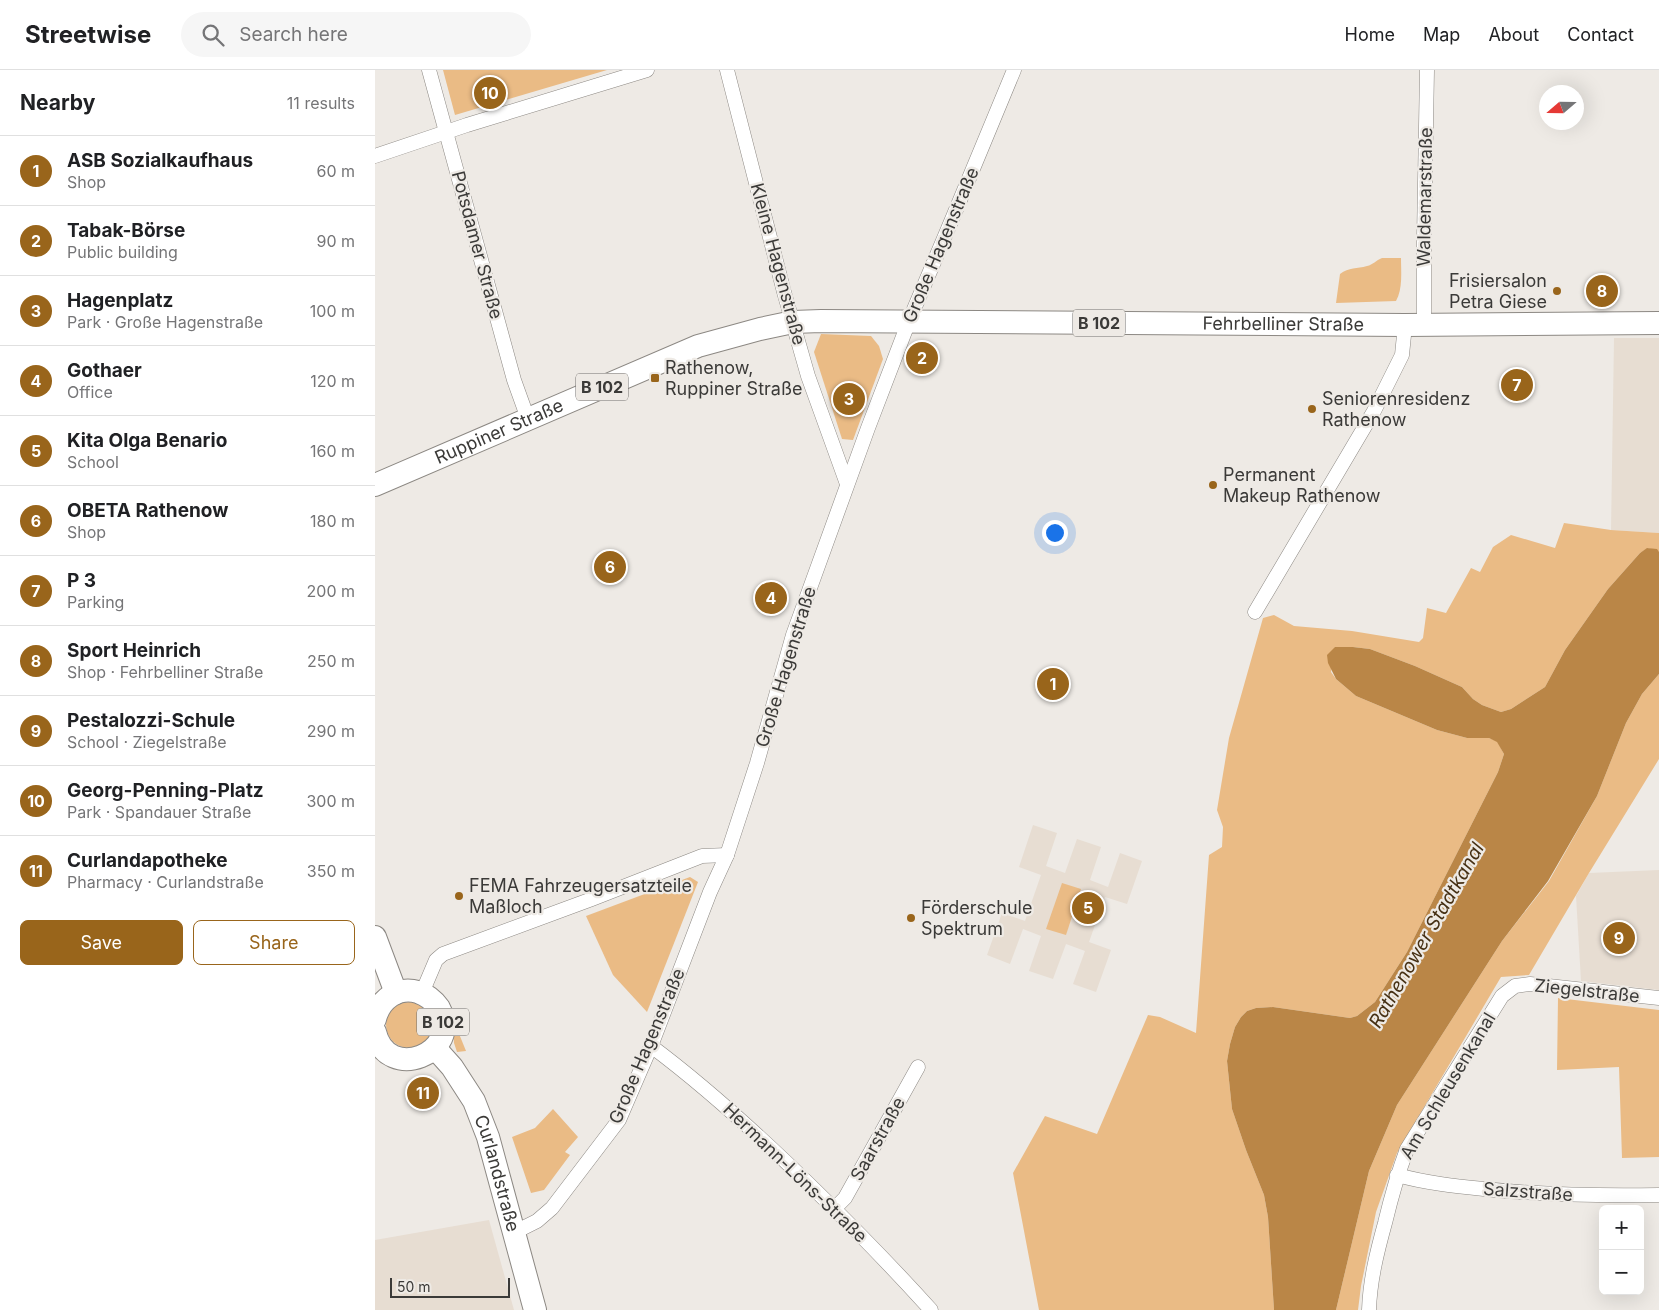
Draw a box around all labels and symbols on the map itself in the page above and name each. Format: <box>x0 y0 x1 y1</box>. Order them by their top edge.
pin: 10 <box>474 74 506 112</box>
north arrow <box>1539 85 1584 130</box>
street label: Waldemarstraße <box>1413 127 1436 267</box>
street label: Große Hagenstraße <box>898 164 983 326</box>
street label: Potsdamer Straße <box>448 168 507 321</box>
street label: Kleine Hagenstraße <box>747 180 810 347</box>
place label: Frisiersalon Petra Giese <box>1449 270 1547 312</box>
pin: 8 <box>1586 272 1618 310</box>
marker: Frisiersalon Petra Giese <box>1551 285 1563 297</box>
road number: B 102 <box>1073 310 1125 336</box>
street label: Fehrbelliner Straße <box>1202 313 1364 335</box>
pin: 2 <box>906 339 938 377</box>
place label: Rathenow, Ruppiner Straße <box>665 357 803 399</box>
pin: 7 <box>1501 366 1533 404</box>
marker: Rathenow, Ruppiner Straße <box>649 372 661 384</box>
road number: B 102 <box>576 374 628 400</box>
pin: 3 <box>833 380 865 418</box>
place label: Seniorenresidenz Rathenow <box>1322 388 1470 430</box>
street label: Ruppiner Straße <box>431 394 566 468</box>
marker: Seniorenresidenz Rathenow <box>1306 403 1318 415</box>
place label: Permanent Makeup Rathenow <box>1223 464 1381 506</box>
marker: Permanent Makeup Rathenow <box>1207 479 1219 491</box>
your location <box>1042 520 1068 546</box>
pin: 6 <box>594 548 626 586</box>
pin: 4 <box>755 579 787 617</box>
street label: Große Hagenstraße <box>751 584 820 750</box>
pin: 1 <box>1037 665 1069 703</box>
water label: Rathenower Stadtkanal <box>1364 838 1489 1032</box>
place label: FEMA Fahrzeugersatzteile Maßloch <box>469 875 692 917</box>
pin: 5 <box>1072 889 1104 927</box>
marker: FEMA Fahrzeugersatzteile Maßloch <box>453 890 465 902</box>
place label: Förderschule Spektrum <box>921 897 1032 939</box>
marker: Förderschule Spektrum <box>905 912 917 924</box>
pin: 9 <box>1603 919 1635 957</box>
street label: Große Hagenstraße <box>604 965 689 1127</box>
street label: Ziegelstraße <box>1533 975 1641 1006</box>
road number: B 102 <box>417 1009 469 1036</box>
street label: Am Schleusenkanal <box>1396 1009 1500 1163</box>
pin: 11 <box>407 1074 439 1112</box>
street label: Saarstraße <box>846 1093 909 1184</box>
street label: Hermann-Löns-Straße <box>719 1099 872 1247</box>
street label: Curlandstraße <box>470 1112 524 1234</box>
street label: Salzstraße <box>1482 1178 1574 1205</box>
scale bar <box>390 1275 510 1298</box>

